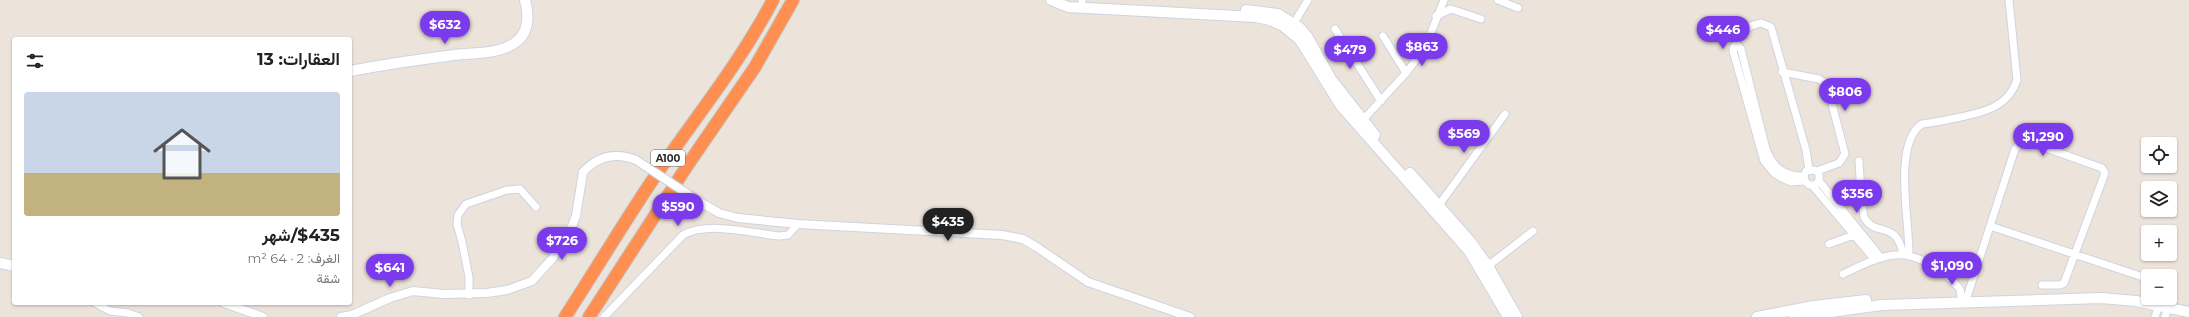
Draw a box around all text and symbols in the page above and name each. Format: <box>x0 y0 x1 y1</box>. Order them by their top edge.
pin: $632 <box>421 11 469 45</box>
text: $632 <box>429 16 461 32</box>
pin: $446 <box>1699 16 1747 50</box>
text: $446 <box>1706 21 1740 37</box>
pin: $863 <box>1398 33 1446 67</box>
pin: $479 <box>1326 36 1374 70</box>
text: $863 <box>1406 38 1438 54</box>
text: $479 <box>1333 41 1367 57</box>
text: العقارات: 13 <box>257 49 340 69</box>
icon: filters <box>24 50 46 72</box>
pin: $806 <box>1821 78 1869 112</box>
text: $806 <box>1828 83 1862 99</box>
icon: home <box>146 118 218 190</box>
pin: $569 <box>1440 120 1488 154</box>
pin: $1,290 <box>2010 123 2076 157</box>
text: $569 <box>1448 125 1480 141</box>
text: $1,290 <box>2022 128 2064 144</box>
map controls <box>2141 137 2177 305</box>
button: locate <box>2141 137 2177 173</box>
road number: A100 <box>651 150 685 166</box>
pin: $356 <box>1833 180 1881 214</box>
button: layers <box>2141 181 2177 217</box>
text: $356 <box>1841 185 1873 201</box>
pin: $590 <box>654 193 702 227</box>
text: $590 <box>661 198 695 214</box>
pin: $435 <box>924 208 972 242</box>
text: $435 <box>932 213 964 229</box>
text: $435/شهر <box>262 225 340 245</box>
button: + <box>2141 225 2177 261</box>
pin: $726 <box>538 227 586 261</box>
text: $726 <box>546 232 578 248</box>
text: الغرف: 2 · 64 m² <box>247 250 340 266</box>
pin: $1,090 <box>1919 252 1985 286</box>
pin: $641 <box>366 254 414 288</box>
text: $1,090 <box>1931 257 1973 273</box>
text: $641 <box>375 259 405 275</box>
button: − <box>2141 269 2177 305</box>
text: شقة <box>317 270 340 286</box>

